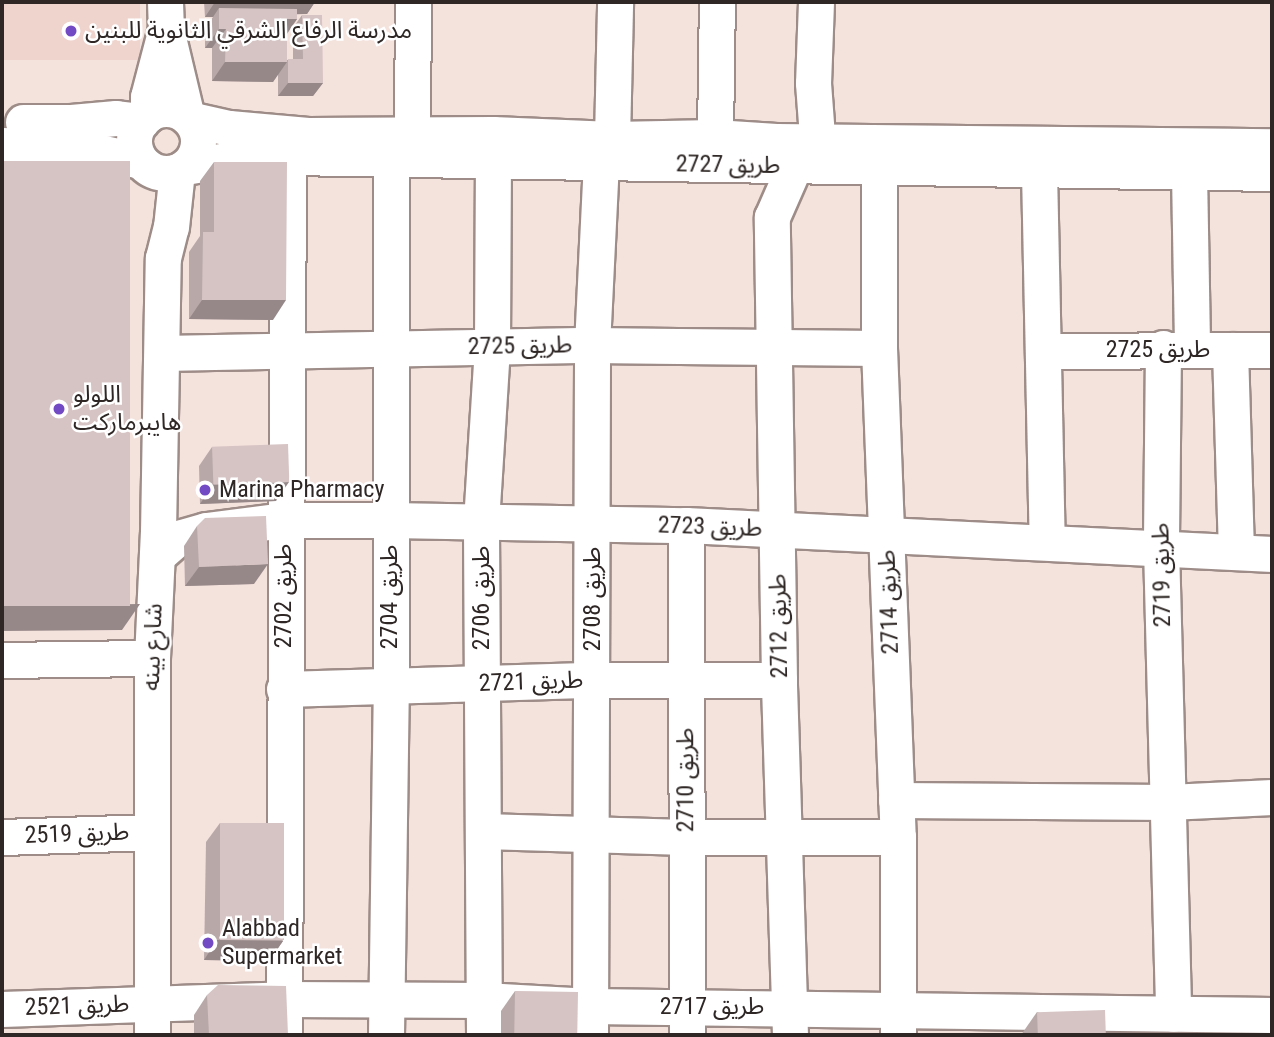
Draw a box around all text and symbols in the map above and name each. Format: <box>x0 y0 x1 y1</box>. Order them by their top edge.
place label: مدرسة الرفاع الشرقي الثانوية للبنين <box>85 17 412 45</box>
marker: مدرسة الرفاع الشرقي الثانوية للبنين <box>63 23 79 39</box>
street label: طريق 2727 <box>676 150 780 180</box>
street label: طريق 2725 <box>468 331 572 361</box>
street label: طريق 2725 <box>1106 336 1210 364</box>
place label: اللولو هايبرماركت <box>73 381 181 437</box>
marker: اللولو هايبرماركت <box>51 401 67 417</box>
place label: Marina Pharmacy <box>219 476 384 504</box>
marker: Marina Pharmacy <box>197 482 213 498</box>
street label: طريق 2723 <box>657 511 763 543</box>
street label: طريق 2719 <box>1147 523 1177 627</box>
street label: طريق 2702 <box>270 544 298 648</box>
street label: طريق 2704 <box>376 545 404 649</box>
street label: طريق 2706 <box>468 546 496 650</box>
street label: طريق 2708 <box>579 547 607 651</box>
street label: طريق 2714 <box>873 549 905 655</box>
street label: طريق 2712 <box>764 574 794 678</box>
street label: شارع بينه <box>137 603 169 691</box>
street label: طريق 2721 <box>478 666 584 698</box>
street label: طريق 2710 <box>672 728 700 832</box>
street label: طريق 2519 <box>24 818 130 850</box>
place label: Alabbad Supermarket <box>222 915 342 971</box>
marker: Alabbad Supermarket <box>200 935 216 951</box>
street label: طريق 2521 <box>24 990 130 1022</box>
street label: طريق 2717 <box>660 993 764 1021</box>

